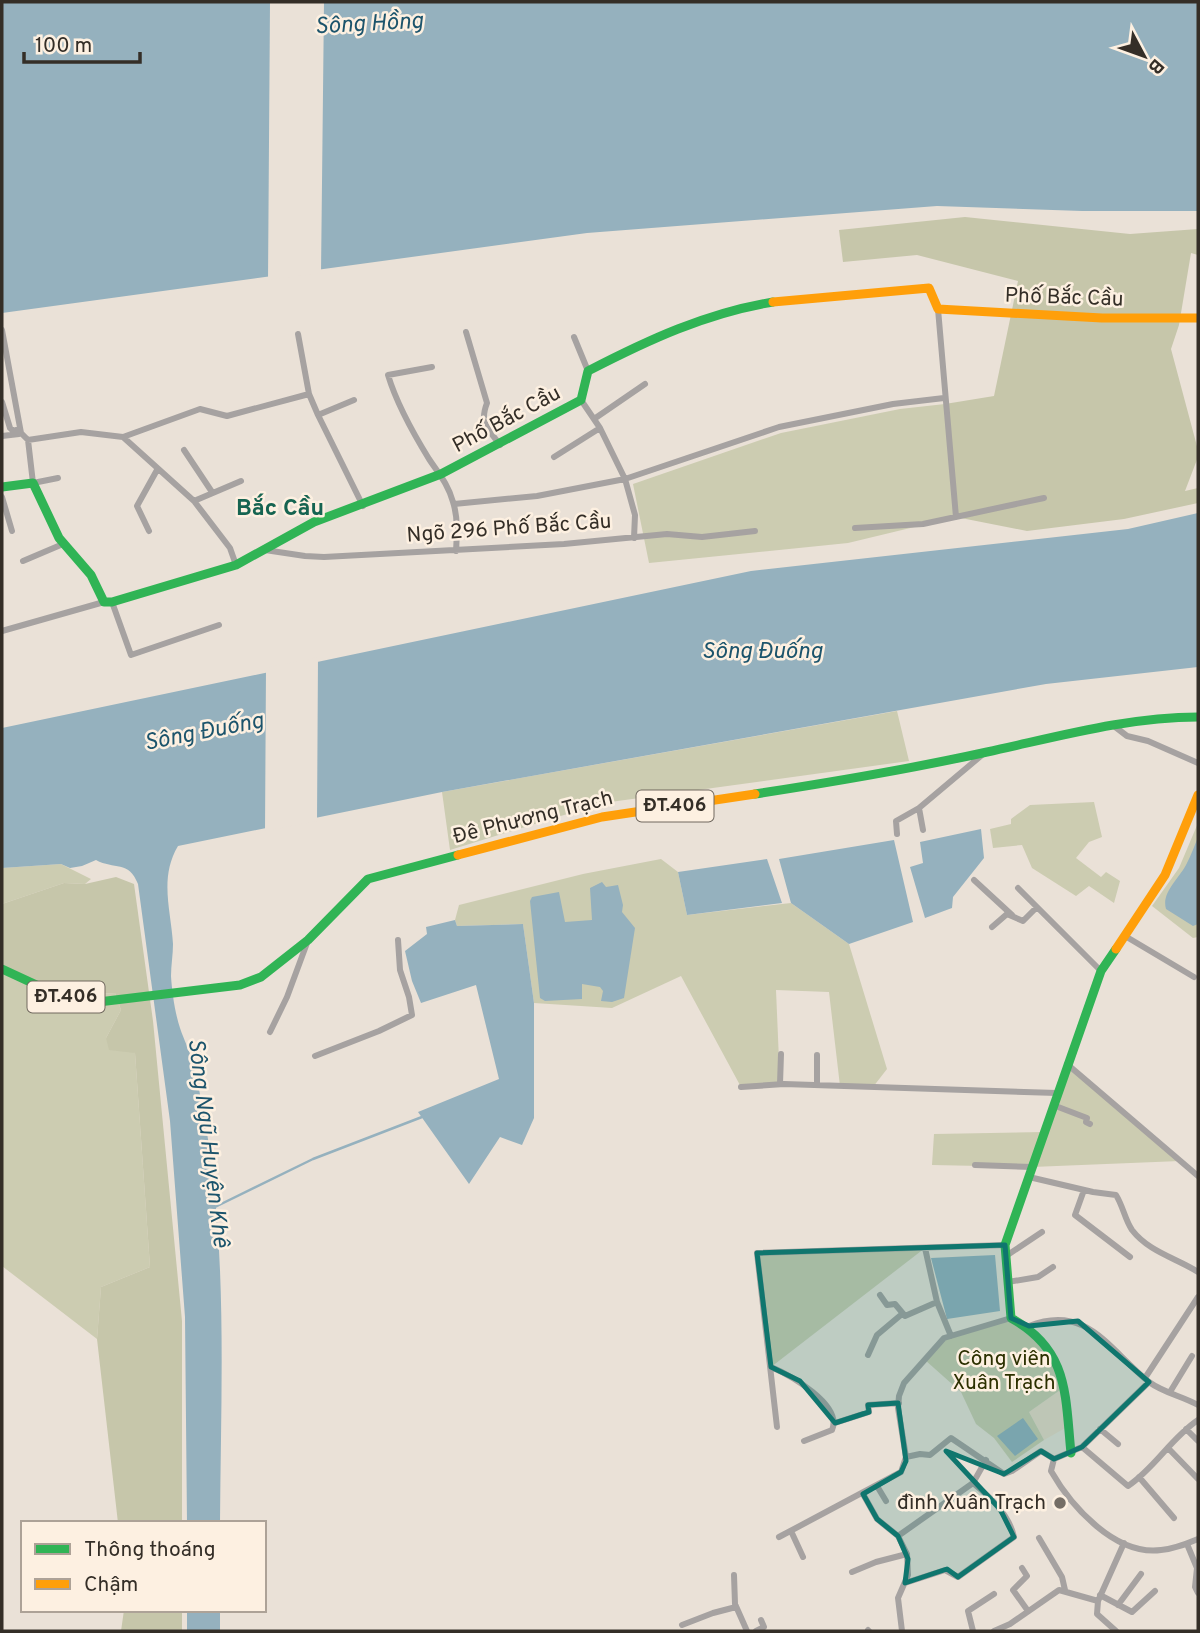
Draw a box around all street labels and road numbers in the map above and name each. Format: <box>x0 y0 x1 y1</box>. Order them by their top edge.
street label: Phố Bắc Cầu <box>1004 281 1124 314</box>
street label: Phố Bắc Cầu <box>448 379 566 460</box>
street label: Ngõ 296 Phố Bắc Cầu <box>406 507 612 550</box>
street label: Đê Phương Trạch <box>450 785 616 851</box>
road number: ĐT.406 <box>636 790 714 821</box>
road number: ĐT.406 <box>28 981 104 1012</box>

